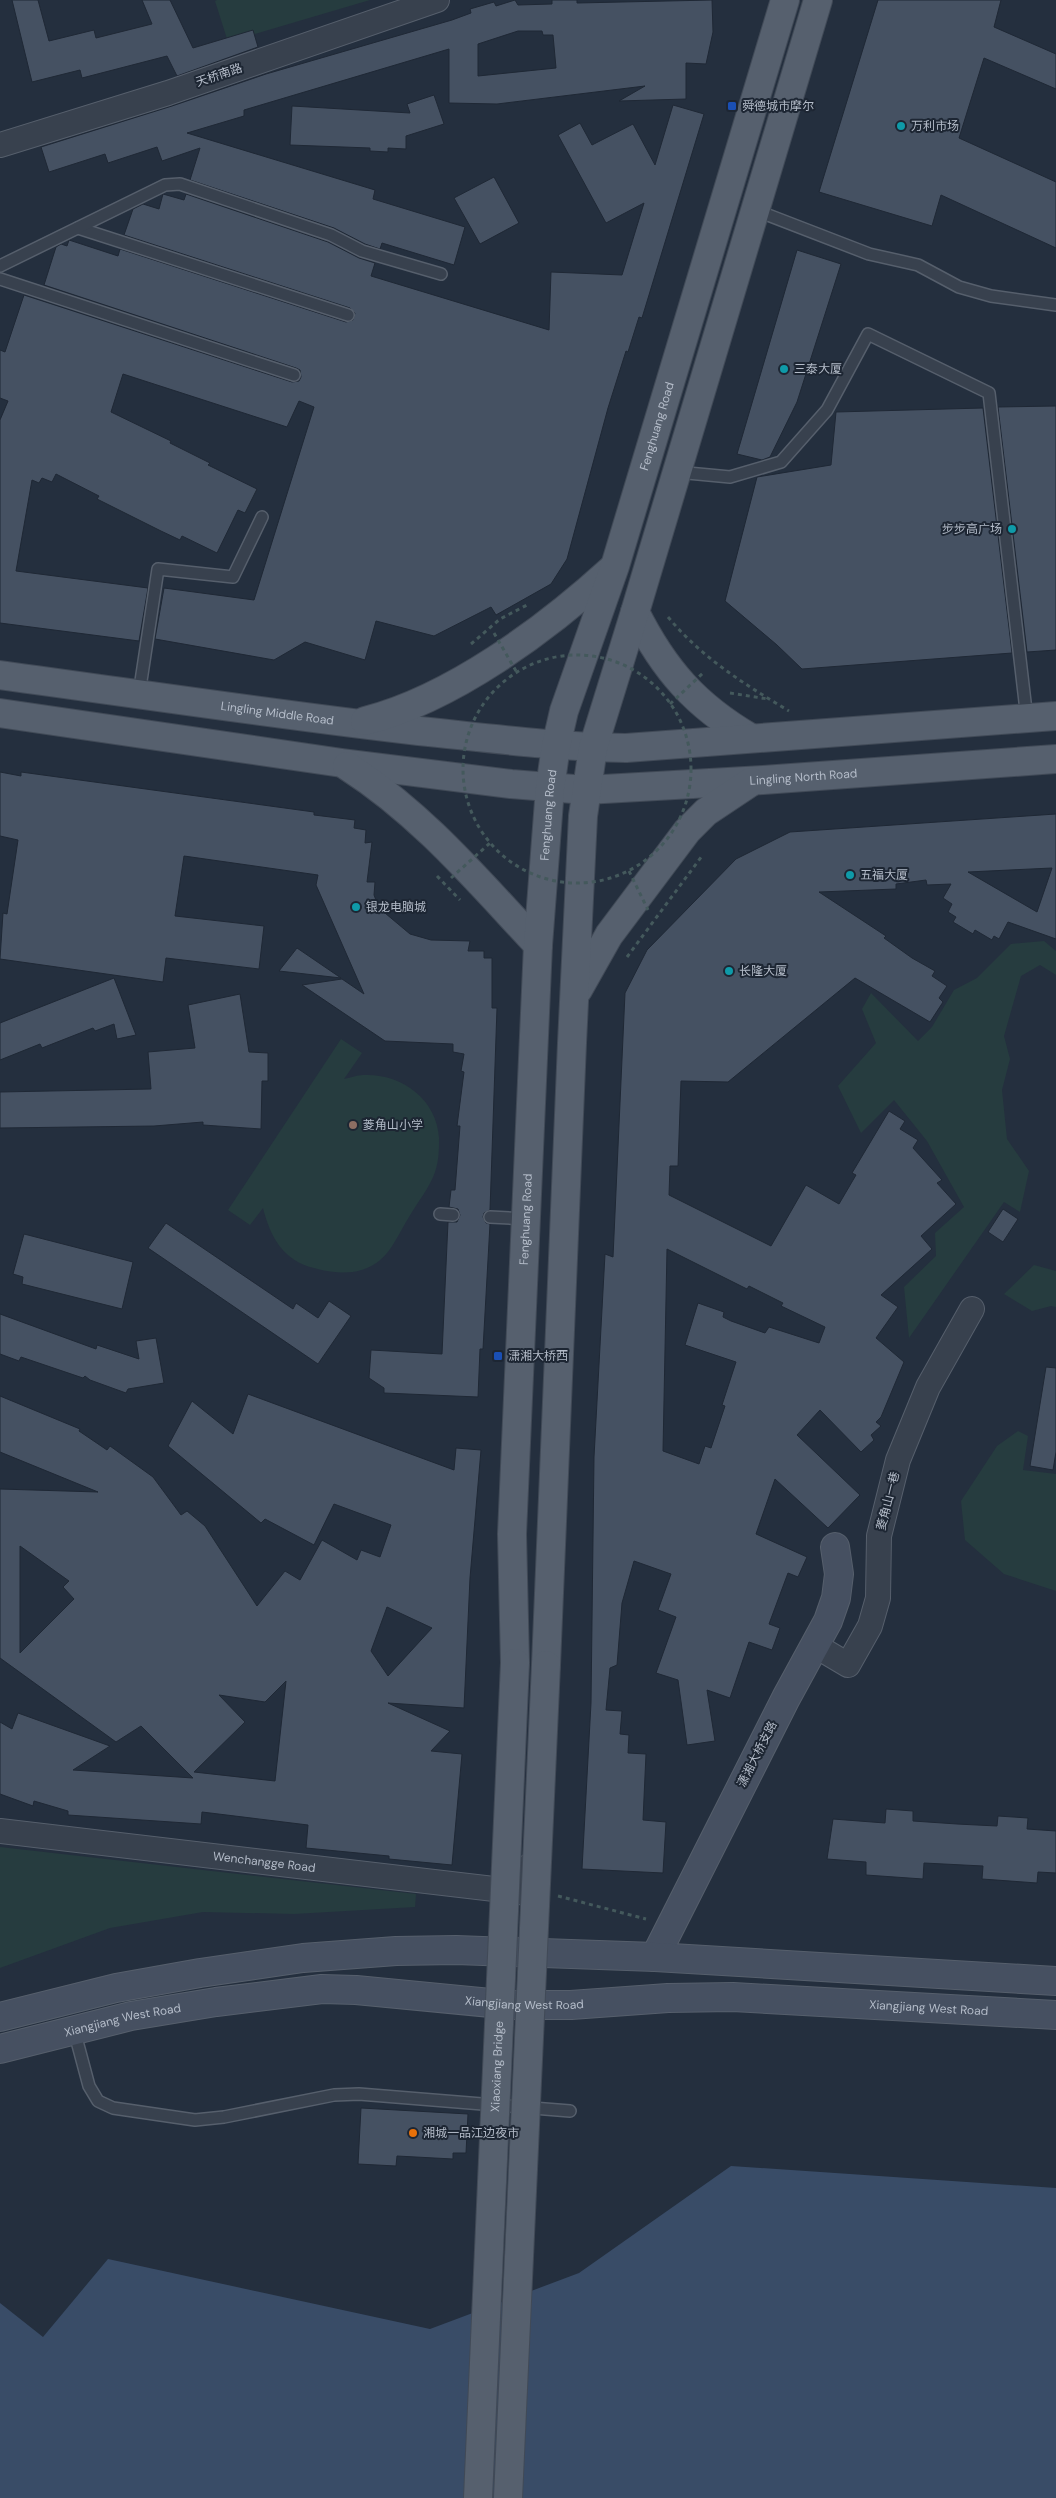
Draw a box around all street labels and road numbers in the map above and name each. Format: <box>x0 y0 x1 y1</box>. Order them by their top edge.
street label: 天桥南路 <box>194 60 244 90</box>
street label: Fenghuang Road <box>636 380 678 472</box>
street label: Lingling Middle Road <box>220 698 335 729</box>
street label: Lingling North Road <box>749 765 858 789</box>
street label: Fenghuang Road <box>536 768 561 861</box>
street label: Fenghuang Road <box>516 1173 536 1265</box>
street label: 菱角山一巷 <box>873 1470 903 1532</box>
street label: 潇湘大桥支路 <box>734 1718 780 1790</box>
street label: Wenchangge Road <box>212 1848 316 1876</box>
street label: Xiangjiang West Road <box>464 1993 584 2013</box>
street label: Xiangjiang West Road <box>869 1997 989 2019</box>
street label: Xiangjiang West Road <box>62 2000 182 2041</box>
street label: Xiaoxiang Bridge <box>487 2020 507 2112</box>

